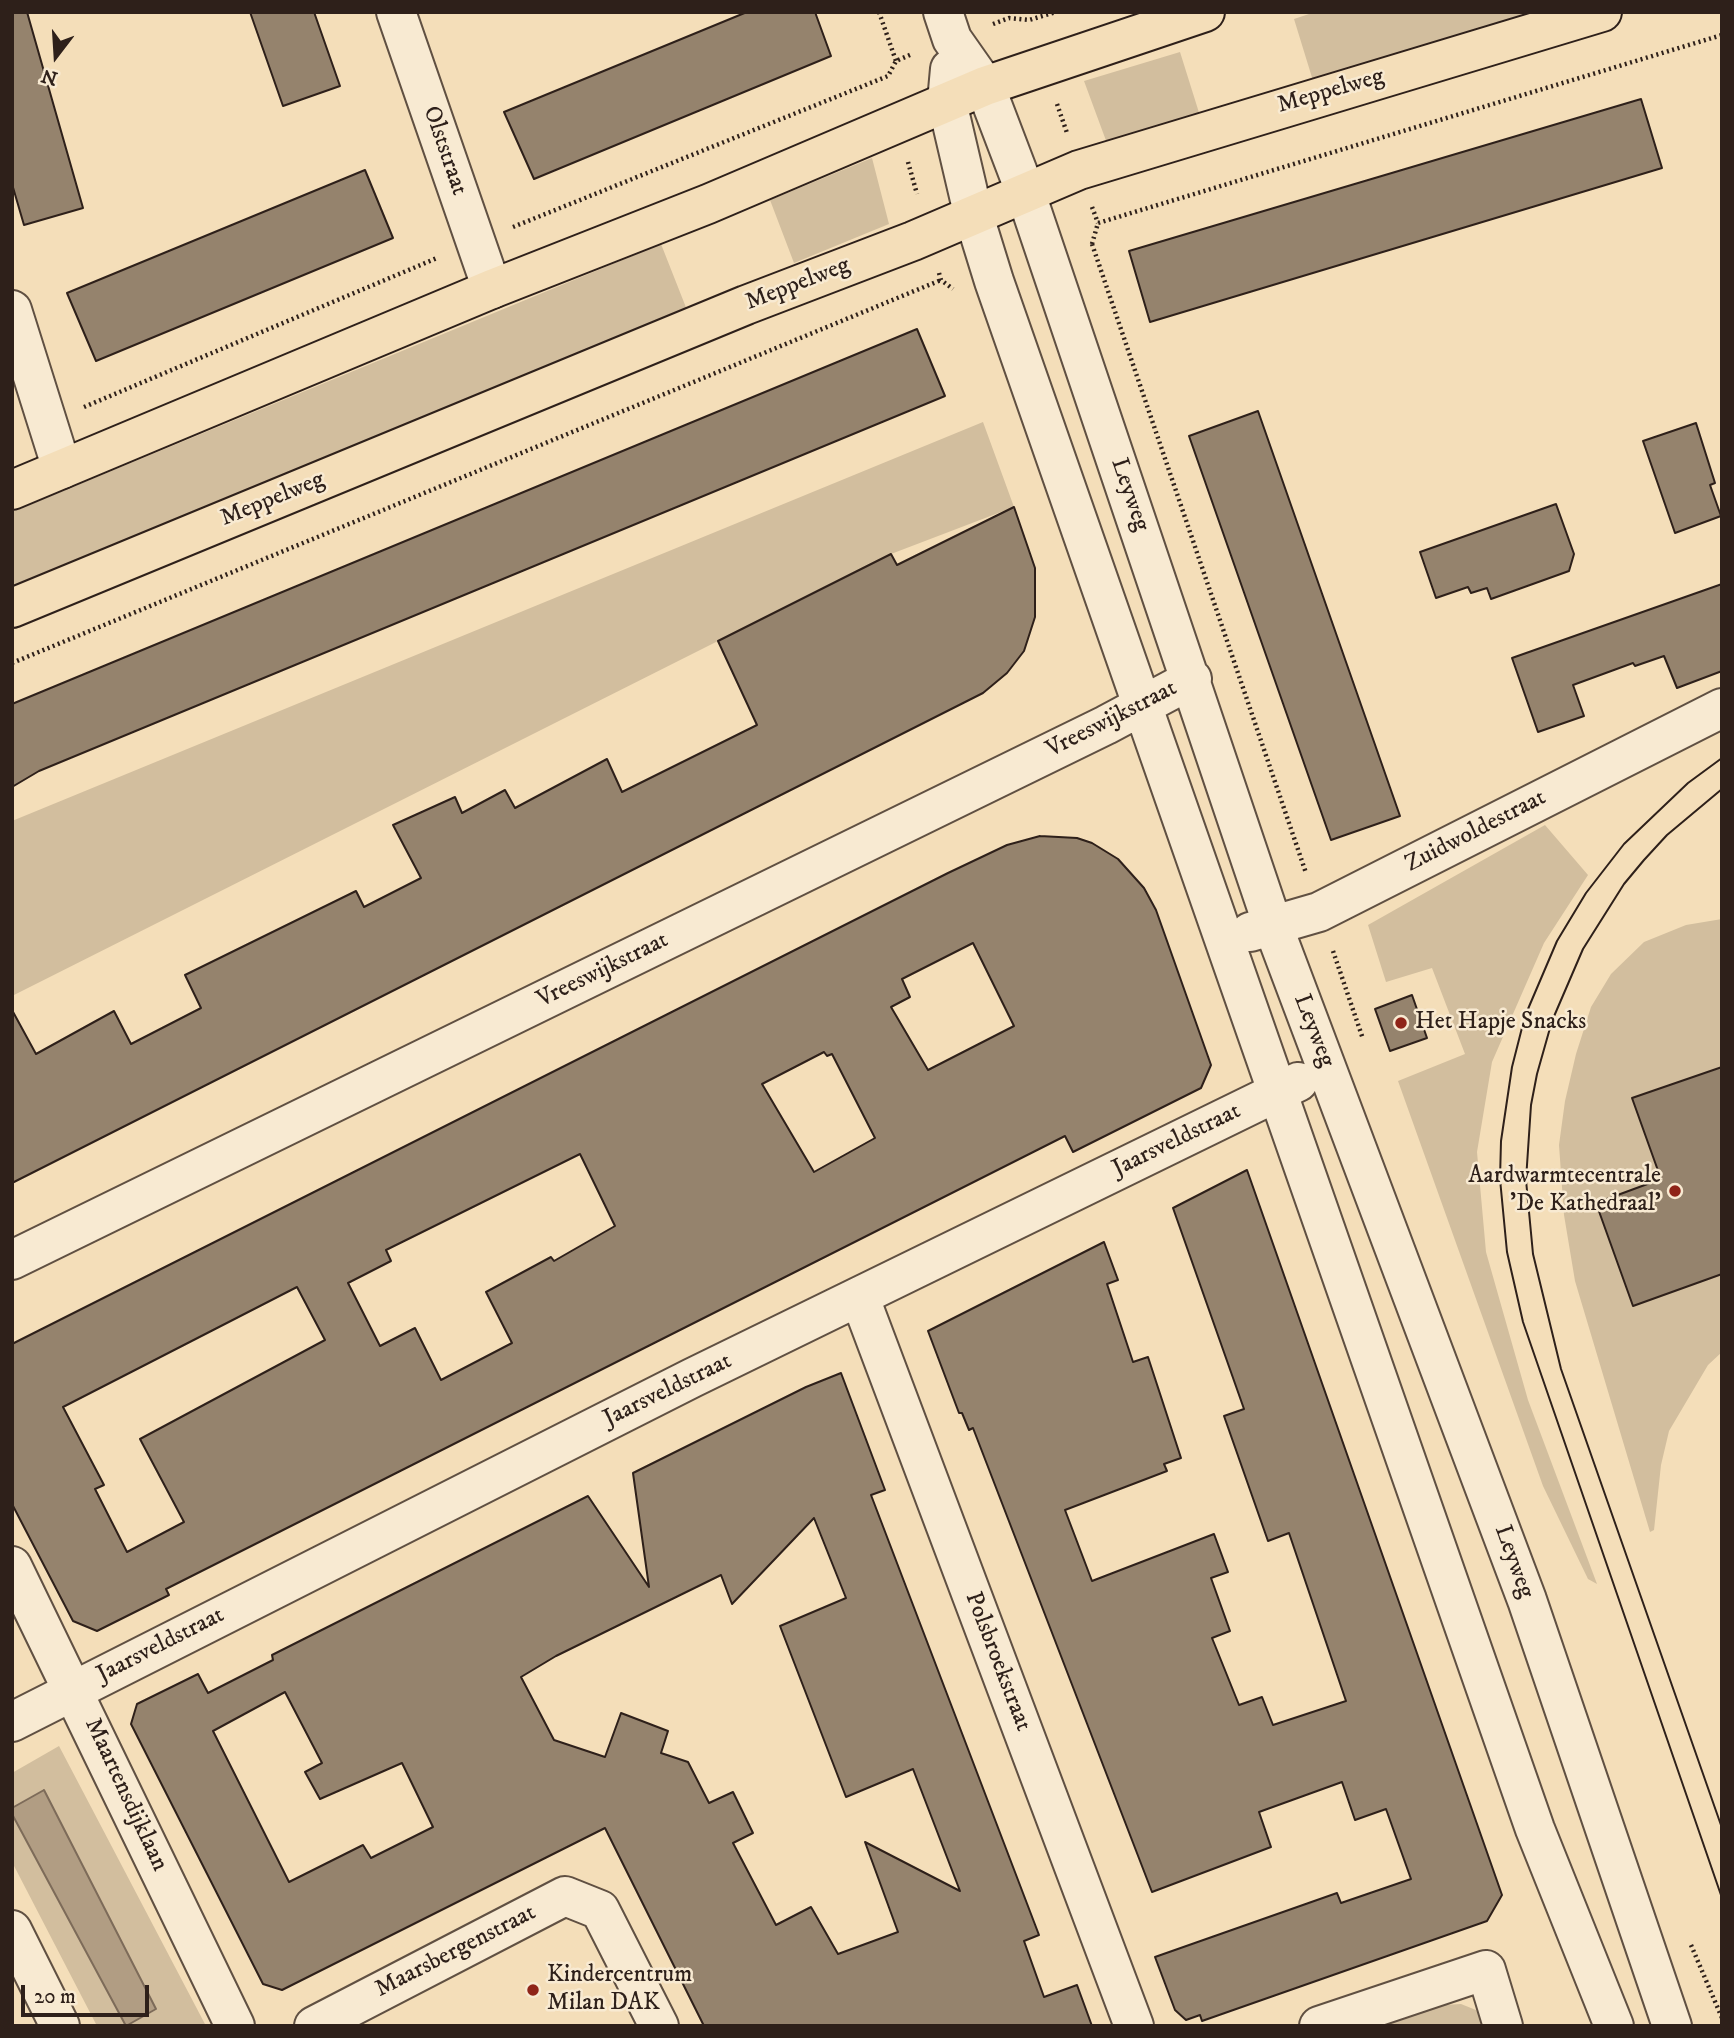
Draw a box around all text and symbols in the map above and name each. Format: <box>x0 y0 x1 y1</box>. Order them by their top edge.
north arrow <box>21 21 91 91</box>
text: N <box>39 63 61 90</box>
street label: Meppelweg <box>1274 63 1388 121</box>
street label: Olststraat <box>415 103 473 199</box>
street label: Meppelweg <box>742 252 854 318</box>
street label: Leyweg <box>1103 455 1155 535</box>
street label: Meppelweg <box>217 466 329 534</box>
street label: Vreeswijkstraat <box>1042 675 1182 765</box>
street label: Zuidwoldestraat <box>1401 784 1551 880</box>
street label: Vreeswijkstraat <box>533 927 673 1015</box>
street label: Leyweg <box>1286 991 1340 1071</box>
place label: Het Hapje Snacks <box>1415 1009 1586 1037</box>
marker: Het Hapje Snacks <box>1393 1015 1409 1031</box>
street label: Jaarsveldstraat <box>1108 1098 1246 1184</box>
place label: Aardwarmtecentrale 'De Kathedraal' <box>1468 1163 1661 1219</box>
marker: Aardwarmtecentrale 'De Kathedraal' <box>1667 1183 1683 1199</box>
street label: Jaarsveldstraat <box>599 1348 737 1434</box>
street label: Leyweg <box>1487 1522 1539 1602</box>
street label: Polsbroekstraat <box>957 1588 1037 1736</box>
street label: Jaarsveldstraat <box>93 1602 229 1690</box>
street label: Maartensdijklaan <box>77 1714 173 1876</box>
street label: Maarsbergenstraat <box>371 1899 541 2005</box>
place label: Kindercentrum Milan DAK <box>547 1962 692 2018</box>
scale bar <box>24 1972 152 2016</box>
marker: Kindercentrum Milan DAK <box>525 1982 541 1998</box>
text: 20 m <box>34 1984 76 2010</box>

